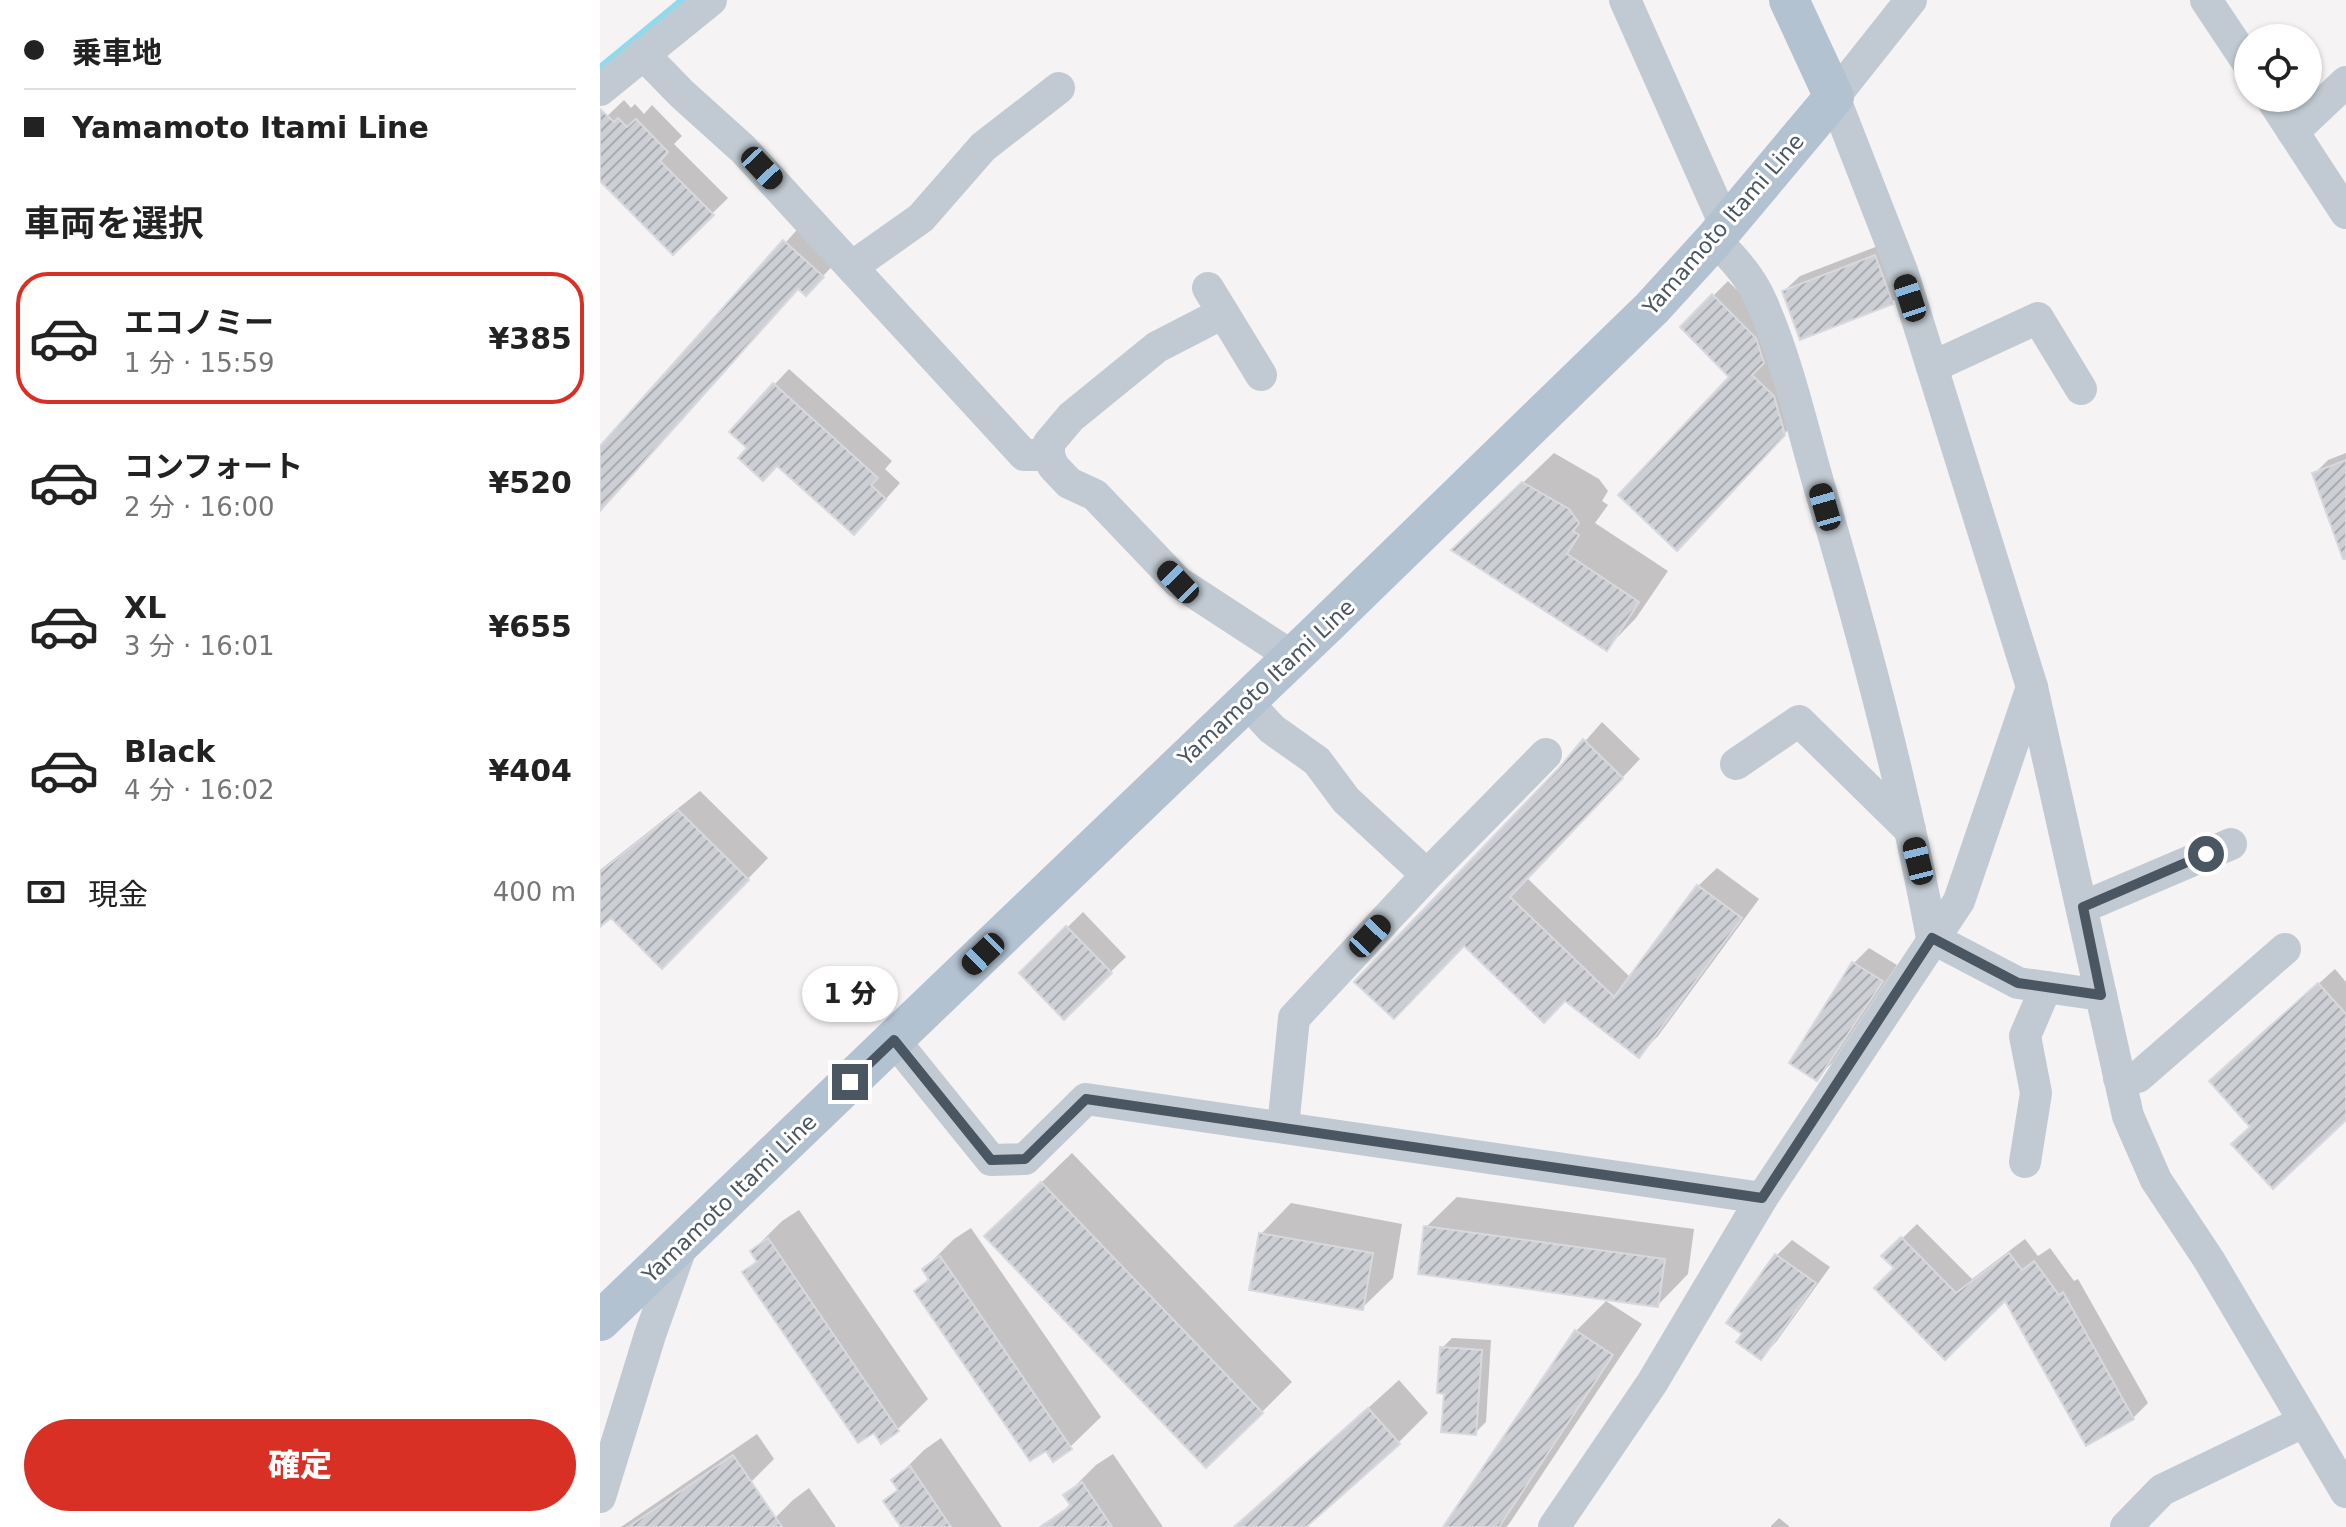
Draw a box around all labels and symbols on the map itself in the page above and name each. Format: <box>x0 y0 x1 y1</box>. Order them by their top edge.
street label: Yamamoto Itami Line <box>1637 129 1809 321</box>
car <box>737 142 787 194</box>
car <box>1891 271 1929 325</box>
car <box>1807 481 1843 533</box>
car <box>1153 556 1203 608</box>
street label: Yamamoto Itami Line <box>1172 594 1360 771</box>
car <box>1901 835 1935 887</box>
route start <box>2188 836 2224 872</box>
car <box>1345 910 1395 962</box>
car <box>957 929 1009 979</box>
callout: 1 分 <box>802 966 898 1022</box>
route end <box>832 1064 868 1100</box>
street label: Yamamoto Itami Line <box>637 1109 821 1289</box>

